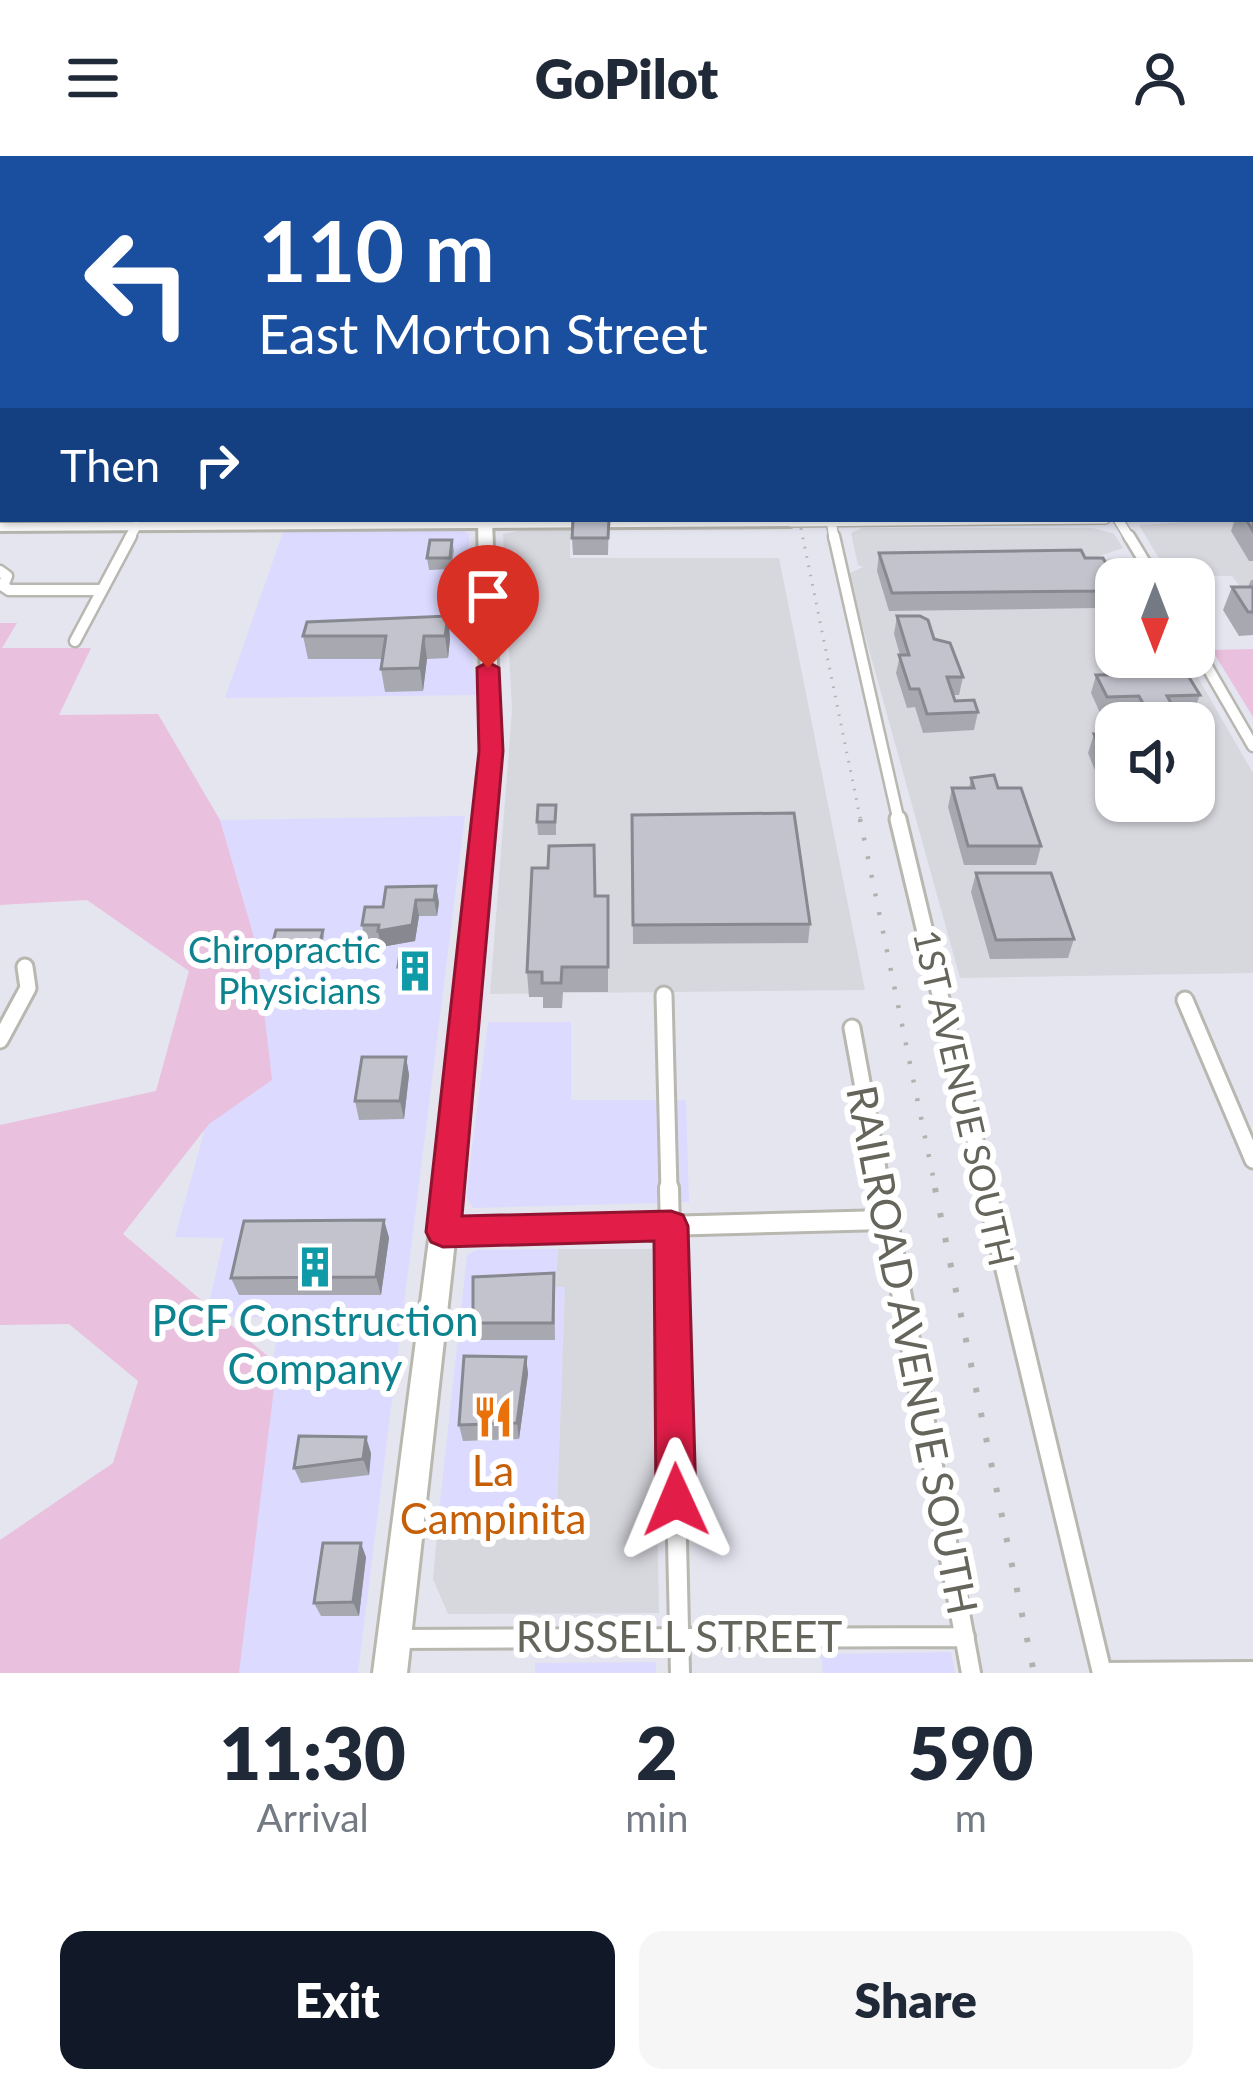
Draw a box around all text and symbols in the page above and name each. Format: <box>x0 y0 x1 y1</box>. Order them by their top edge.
icon: menu <box>60 45 126 111</box>
icon: person <box>1127 45 1193 111</box>
text: GoPilot <box>535 46 718 111</box>
text: 110 m <box>258 199 495 300</box>
icon: left <box>60 204 216 360</box>
text: East Morton Street <box>258 301 708 366</box>
icon: right <box>184 432 250 498</box>
text: Then <box>60 438 160 492</box>
pin <box>437 545 539 668</box>
north arrow <box>1095 558 1215 678</box>
map controls <box>1095 558 1215 822</box>
icon: arrive <box>455 563 521 629</box>
button: sound <box>1095 702 1215 822</box>
street label: 1ST AVENUE SOUTH <box>905 925 1025 1270</box>
place label: Chiropractic Physicians <box>188 927 381 1012</box>
building icon: Chiropractic Physicians <box>392 948 438 994</box>
street label: RAILROAD AVENUE SOUTH <box>837 1081 989 1618</box>
building icon: PCF Construction Company <box>292 1244 338 1290</box>
place label: PCF Construction Company <box>152 1295 478 1393</box>
restaurant icon: La Campinita <box>470 1394 516 1440</box>
position arrow <box>613 1437 739 1563</box>
place label: La Campinita <box>400 1445 586 1543</box>
street label: RUSSELL STREET <box>516 1611 843 1661</box>
text: 11:30 <box>220 1709 406 1795</box>
text: 2 <box>636 1709 678 1795</box>
text: 590 <box>908 1709 1033 1795</box>
text: Arrival <box>256 1794 369 1840</box>
text: min <box>625 1794 689 1840</box>
text: m <box>955 1794 987 1840</box>
button: Exit <box>60 1931 615 2069</box>
button: Share <box>639 1931 1193 2069</box>

